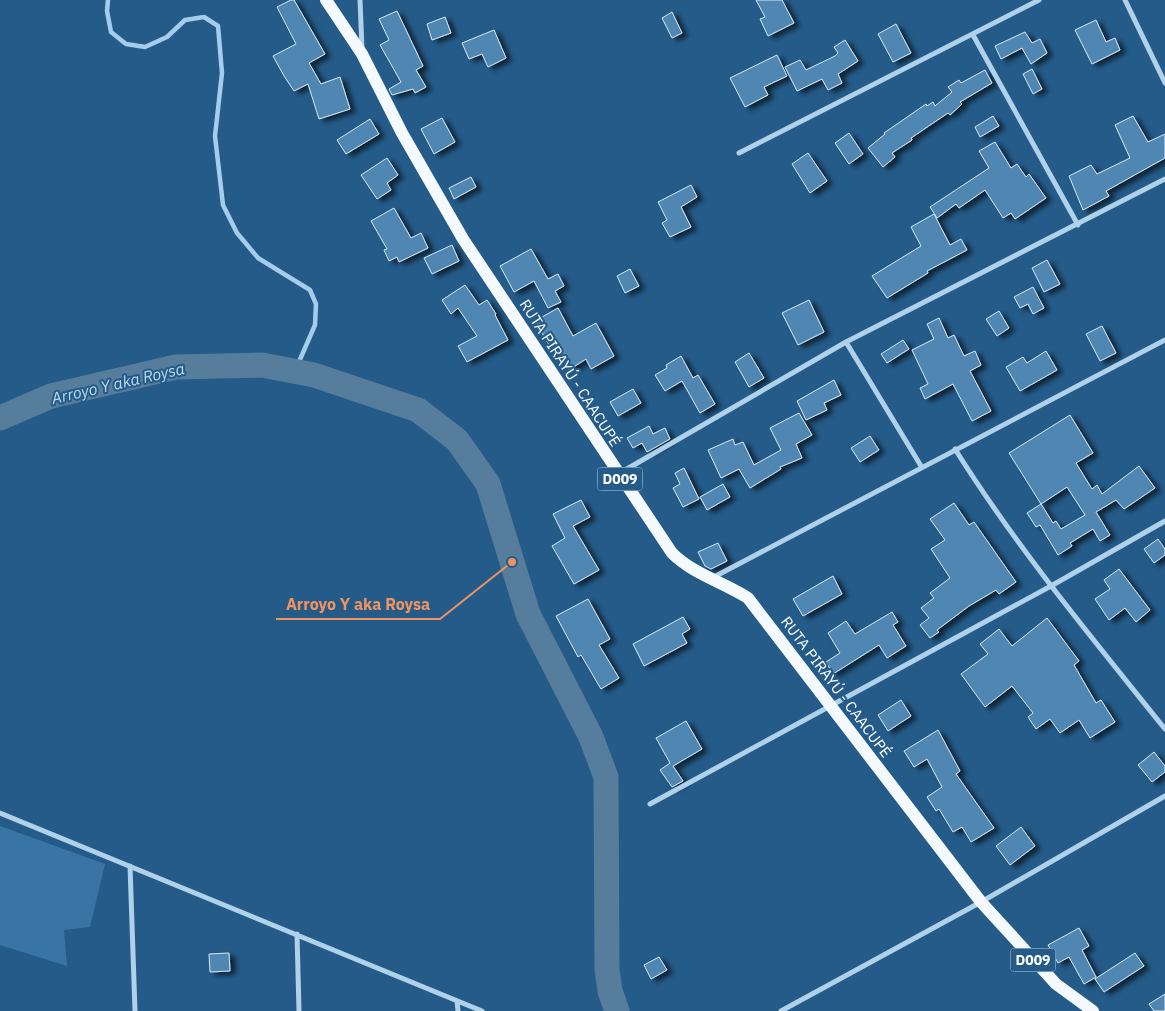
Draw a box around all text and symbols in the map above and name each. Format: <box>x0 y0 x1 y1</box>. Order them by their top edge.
street label: RUTA PIRAYÚ - CAACUPÉ <box>516 296 625 450</box>
water label: Arroyo Y aka Roysa <box>48 358 187 408</box>
road number: D009 <box>598 468 642 490</box>
callout: Arroyo Y aka Roysa <box>276 588 440 619</box>
text: Arroyo Y aka Roysa <box>286 594 430 614</box>
street label: RUTA PIRAYÚ - CAACUPÉ <box>777 612 896 761</box>
road number: D009 <box>1010 948 1056 972</box>

